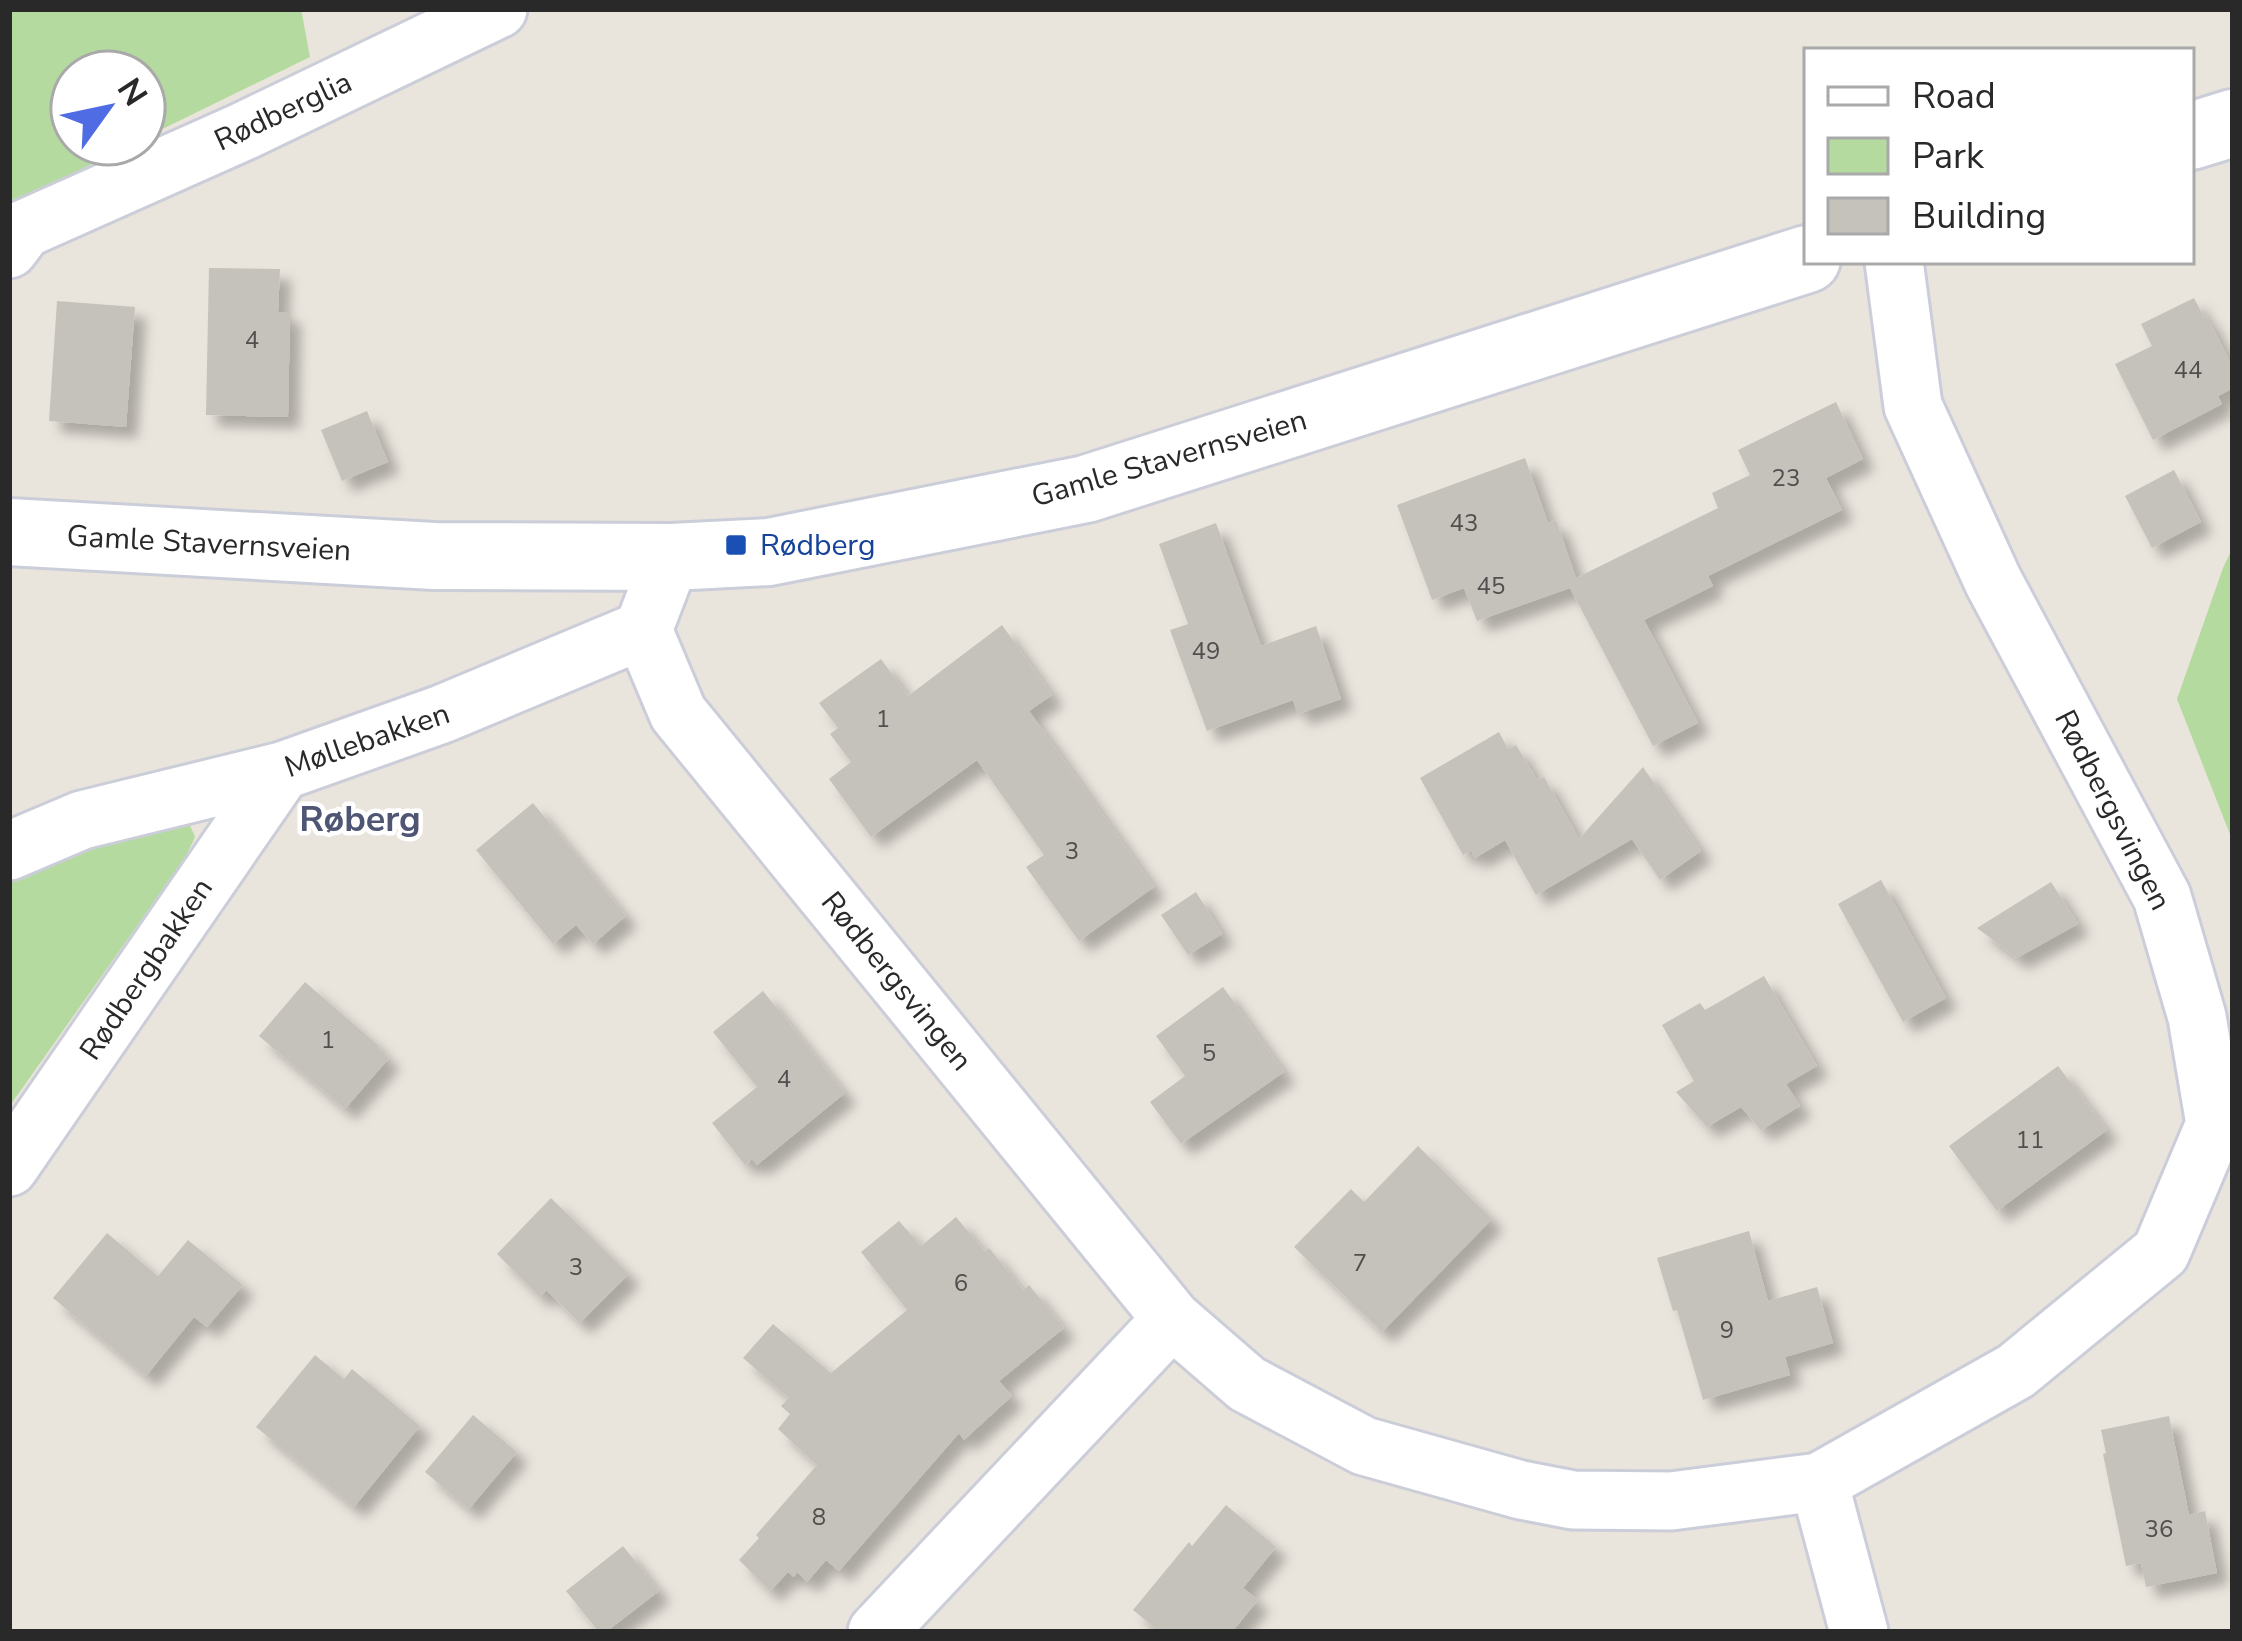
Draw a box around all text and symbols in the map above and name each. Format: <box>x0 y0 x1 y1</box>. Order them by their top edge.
north arrow <box>48 48 168 168</box>
legend <box>1804 48 2194 264</box>
street label: Rødberglia <box>208 62 359 161</box>
text: N <box>106 70 157 115</box>
text: Road <box>1912 72 1996 121</box>
text: Park <box>1912 132 1985 181</box>
text: Building <box>1912 192 2046 241</box>
house number: 4 <box>245 324 259 356</box>
house number: 44 <box>2174 354 2202 386</box>
street label: Gamle Stavernsveien <box>1027 400 1312 517</box>
house number: 23 <box>1772 462 1800 494</box>
house number: 43 <box>1450 507 1478 539</box>
street label: Gamle Stavernsveien <box>66 516 352 571</box>
place label: Rødberg <box>760 525 875 566</box>
marker: Rødberg <box>723 532 749 558</box>
house number: 45 <box>1477 570 1505 602</box>
house number: 49 <box>1192 635 1220 667</box>
street label: Møllebakken <box>279 693 455 788</box>
house number: 1 <box>876 703 890 735</box>
street label: Rødbergsvingen <box>2044 703 2181 917</box>
district label: Røberg <box>299 795 421 844</box>
house number: 3 <box>1065 835 1079 867</box>
street label: Rødbergbakken <box>70 870 223 1068</box>
street label: Rødbergsvingen <box>812 883 982 1080</box>
house number: 1 <box>321 1024 335 1056</box>
house number: 5 <box>1202 1037 1216 1069</box>
house number: 4 <box>777 1063 791 1095</box>
house number: 11 <box>2016 1124 2044 1156</box>
house number: 7 <box>1353 1247 1367 1279</box>
house number: 3 <box>569 1251 583 1283</box>
house number: 6 <box>954 1267 968 1299</box>
house number: 9 <box>1720 1314 1734 1346</box>
house number: 8 <box>812 1501 826 1533</box>
house number: 36 <box>2145 1513 2173 1545</box>

